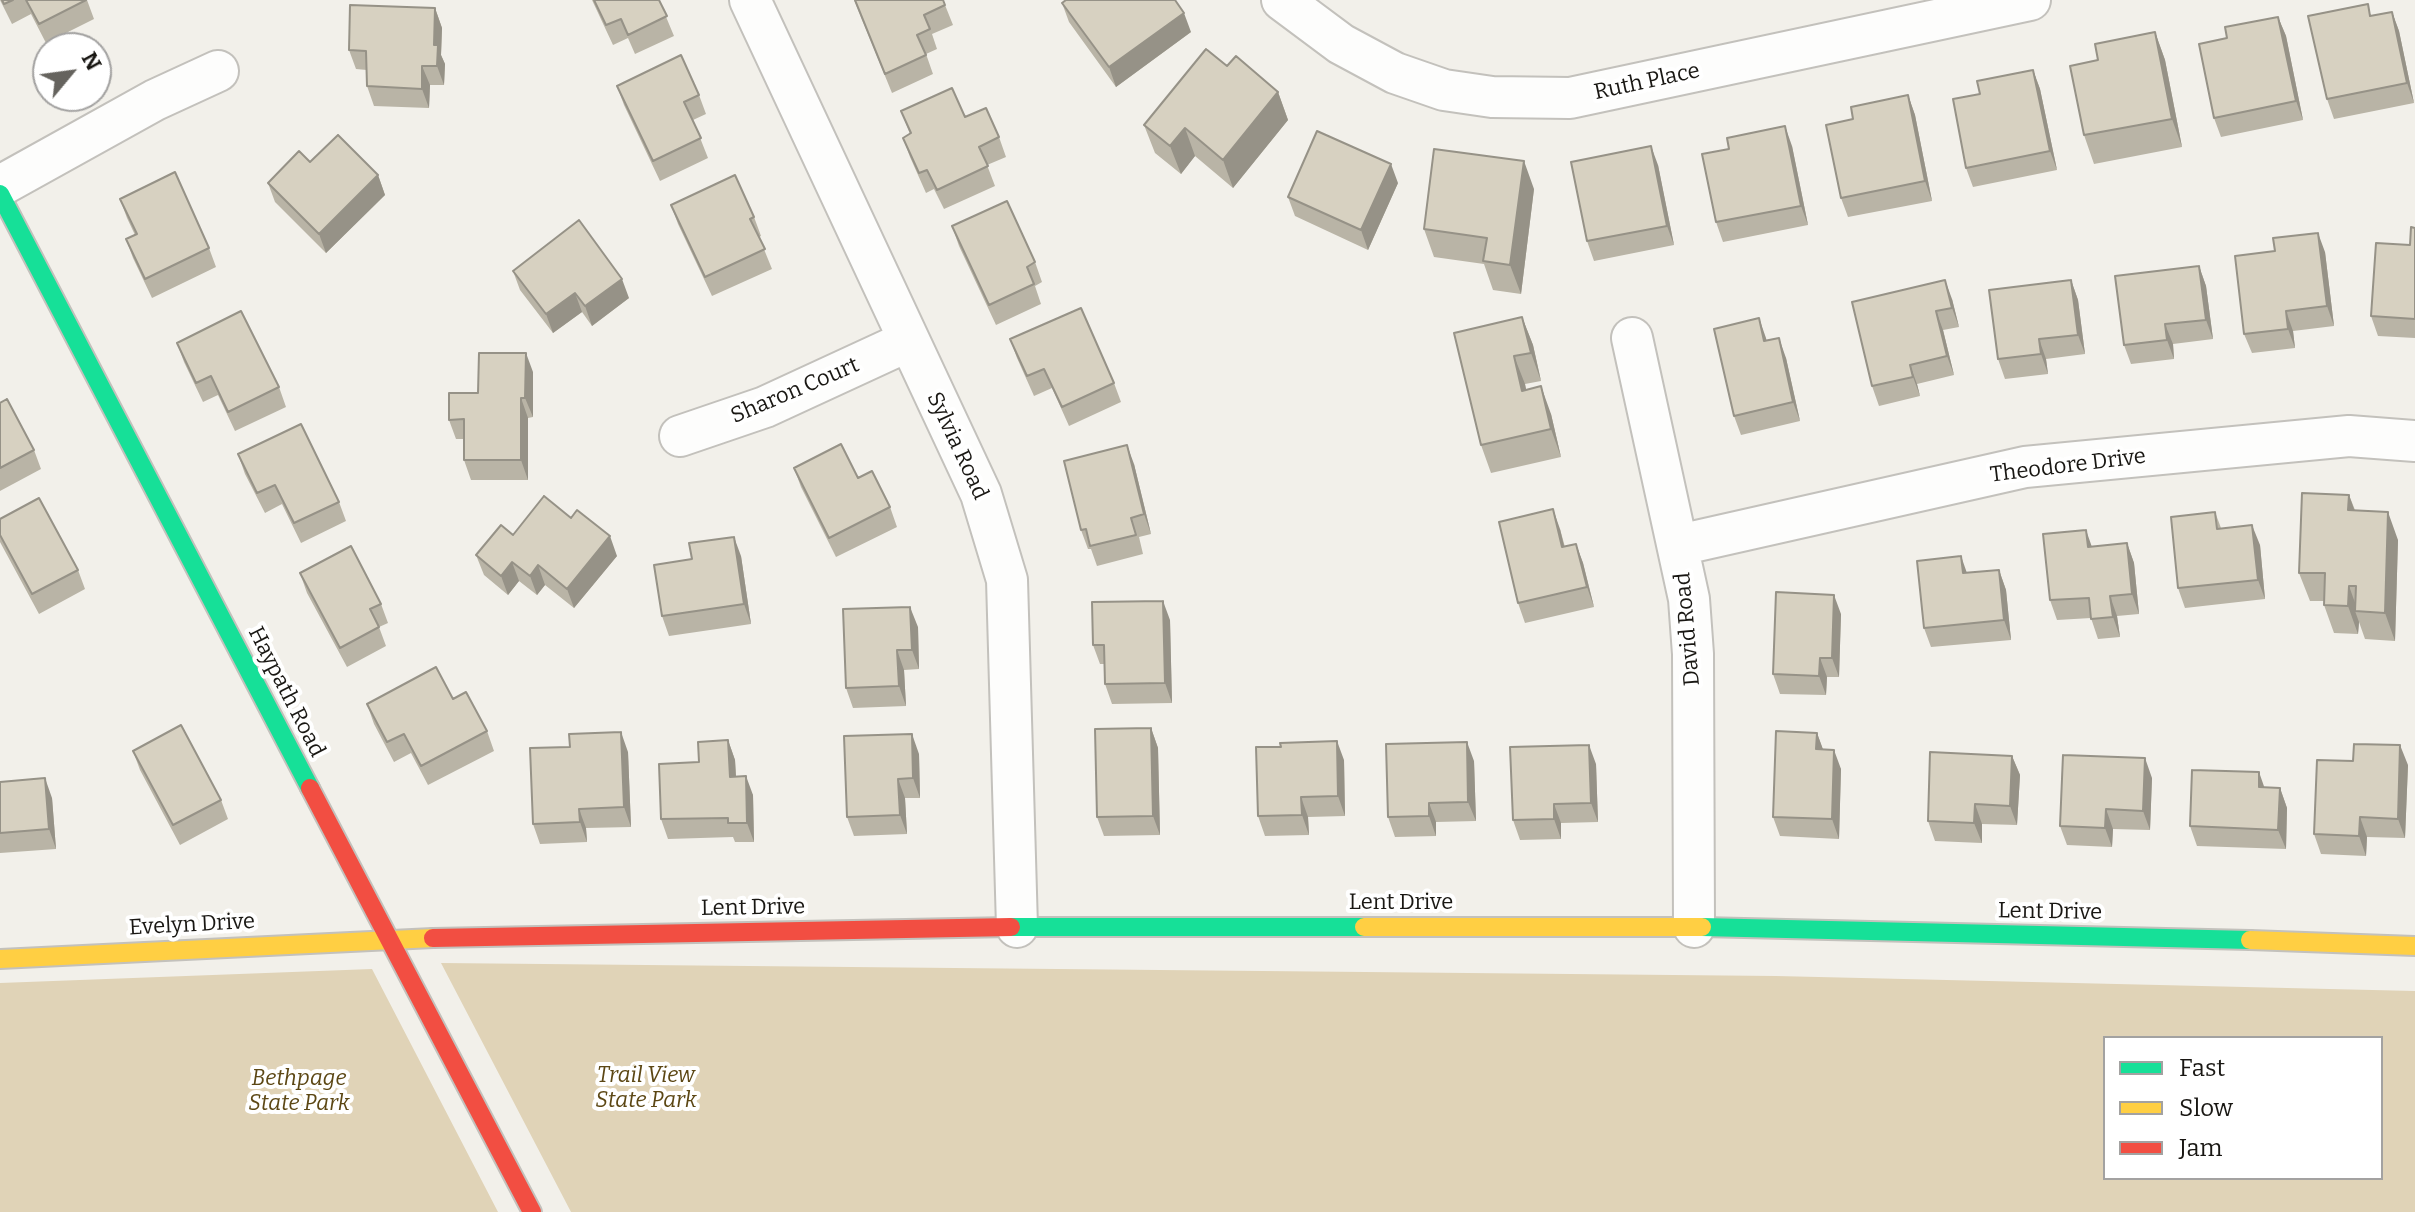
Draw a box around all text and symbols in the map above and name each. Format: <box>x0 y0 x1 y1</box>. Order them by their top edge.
north arrow <box>32 32 112 112</box>
text: N <box>76 47 108 75</box>
street label: Ruth Place <box>1592 58 1702 106</box>
street label: Sharon Court <box>727 352 863 430</box>
street label: Sylvia Road <box>921 388 993 504</box>
street label: Theodore Drive <box>1989 443 2147 489</box>
street label: David Road <box>1670 571 1706 687</box>
street label: Haypath Road <box>242 622 330 762</box>
street label: Lent Drive <box>1349 890 1453 916</box>
street label: Lent Drive <box>701 894 805 922</box>
street label: Lent Drive <box>1998 898 2102 926</box>
street label: Evelyn Drive <box>128 909 256 941</box>
legend <box>2103 1036 2383 1180</box>
text: Fast <box>2179 1054 2225 1082</box>
park label: Trail View State Park <box>595 1063 697 1114</box>
park label: Bethpage State Park <box>248 1066 350 1118</box>
text: Slow <box>2179 1094 2233 1122</box>
text: Jam <box>2179 1134 2222 1162</box>

